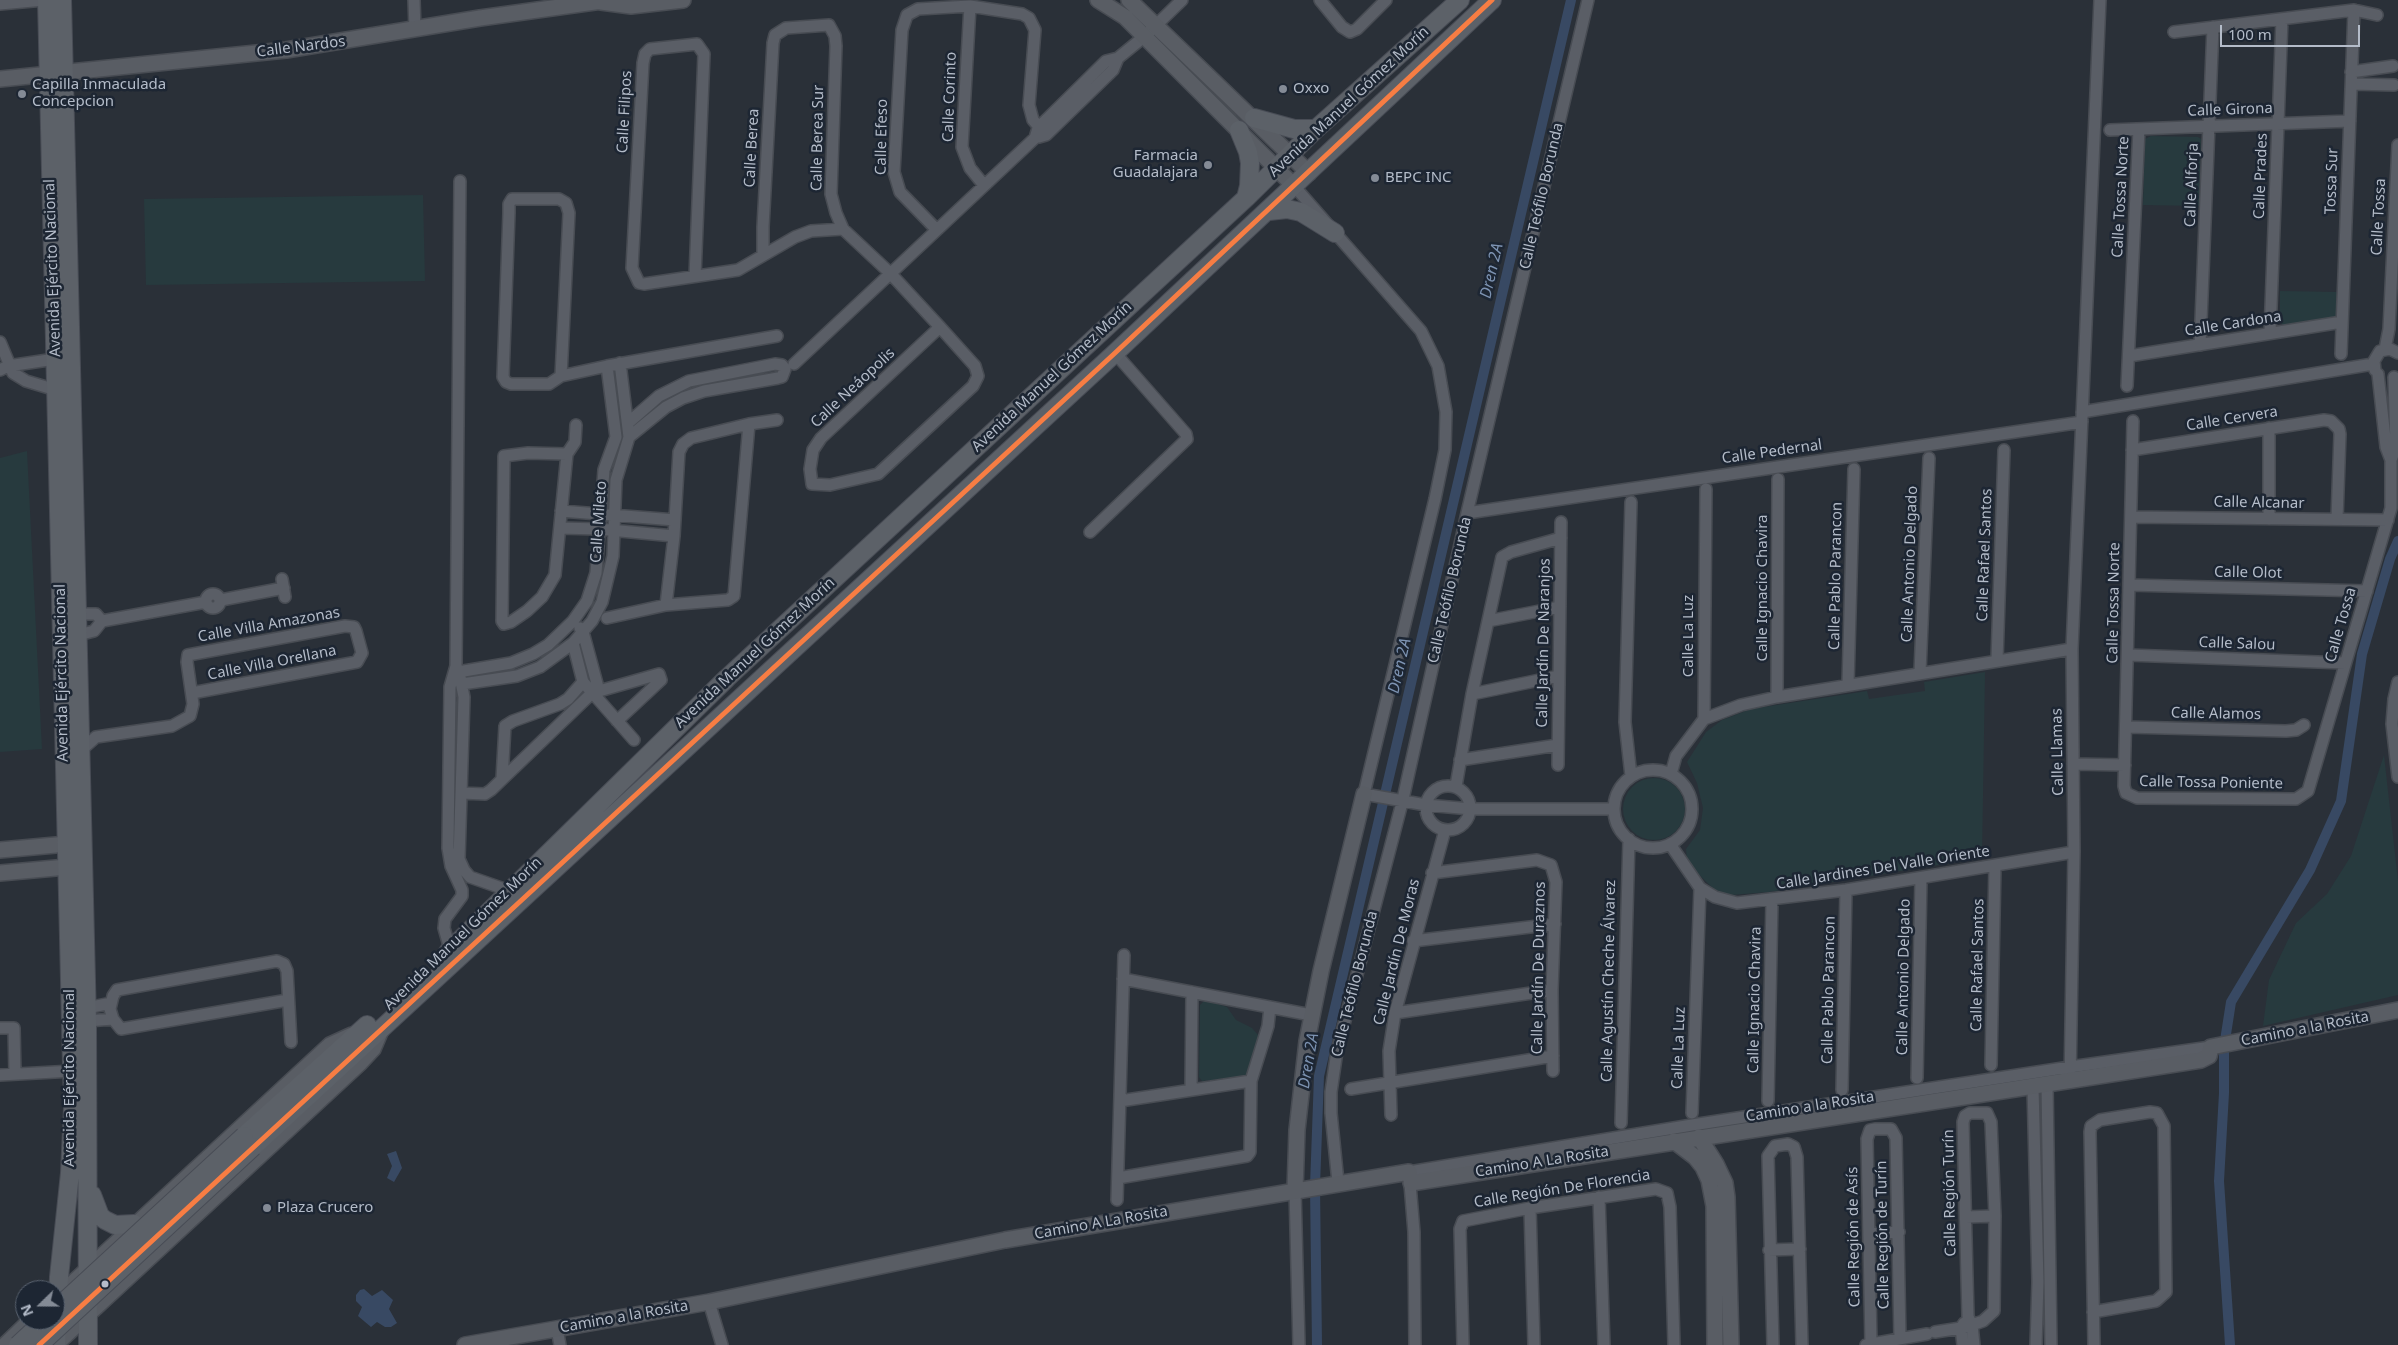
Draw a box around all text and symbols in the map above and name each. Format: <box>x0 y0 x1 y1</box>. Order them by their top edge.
scale bar <box>2223 15 2363 47</box>
street label: Avenida Manuel Gómez Morín <box>1265 23 1433 181</box>
text: 100 m <box>2228 24 2272 44</box>
street label: Calle Nardos <box>256 33 346 61</box>
street label: Calle Corinto <box>939 52 961 142</box>
street label: Calle Filipos <box>614 70 636 154</box>
place label: Capilla Inmaculada Concepcion <box>32 76 166 111</box>
place label: Oxxo <box>1293 80 1329 98</box>
marker: Oxxo <box>1277 83 1289 95</box>
street label: Calle Berea Sur <box>808 85 828 191</box>
marker: Capilla Inmaculada Concepcion <box>16 88 28 100</box>
street label: Calle Efeso <box>872 99 892 175</box>
street label: Calle Girona <box>2187 100 2273 120</box>
street label: Calle Berea <box>741 108 763 188</box>
street label: Calle Teófilo Borunda <box>1516 121 1568 271</box>
street label: Calle Prades <box>2251 133 2271 219</box>
street label: Calle Tossa Norte <box>2109 136 2133 258</box>
street label: Calle Alforja <box>2182 143 2202 227</box>
place label: Farmacia Guadalajara <box>1113 147 1198 182</box>
street label: Tossa Sur <box>2322 147 2342 215</box>
marker: Farmacia Guadalajara <box>1202 159 1214 171</box>
place label: BEPC INC <box>1385 169 1452 187</box>
marker: BEPC INC <box>1369 172 1381 184</box>
street label: Calle Tossa <box>2368 178 2390 256</box>
street label: Avenida Ejército Nacional <box>41 179 65 357</box>
water label: Dren 2A <box>1476 242 1508 300</box>
street label: Avenida Manuel Gómez Morín <box>968 298 1136 456</box>
street label: Calle Cardona <box>2183 307 2283 341</box>
street label: Calle Neáopolis <box>807 344 899 432</box>
street label: Calle Cervera <box>2185 403 2279 435</box>
street label: Calle Pedernal <box>1721 436 1823 468</box>
street label: Calle Mileto <box>587 480 611 564</box>
street label: Calle Antonio Delgado <box>1898 485 1922 643</box>
street label: Calle Rafael Santos <box>1974 488 1996 622</box>
street label: Calle Alcanar <box>2213 493 2305 513</box>
street label: Calle Pablo Parancon <box>1826 502 1846 650</box>
street label: Calle Teófilo Borunda <box>1424 515 1476 665</box>
street label: Calle Ignacio Chavira <box>1754 515 1772 661</box>
street label: Calle Tossa Norte <box>2104 542 2124 664</box>
street label: Calle Jardín De Naranjos <box>1534 558 1554 728</box>
street label: Calle Olot <box>2214 563 2282 583</box>
street label: Avenida Manuel Gómez Morín <box>671 574 839 732</box>
street label: Avenida Ejército Nacional <box>51 584 73 762</box>
street label: Calle Tossa <box>2322 585 2360 665</box>
street label: Calle La Luz <box>1680 595 1698 677</box>
street label: Calle Villa Amazonas <box>197 604 341 646</box>
street label: Calle Salou <box>2198 634 2276 654</box>
water label: Dren 2A <box>1384 637 1416 695</box>
street label: Calle Villa Orellana <box>206 642 338 684</box>
street label: Calle Alamos <box>2171 704 2261 724</box>
street label: Calle Llamas <box>2048 708 2068 796</box>
street label: Calle Tossa Poniente <box>2139 773 2283 793</box>
street label: Calle Jardines Del Valle Oriente <box>1775 842 1991 894</box>
street label: Avenida Manuel Gómez Morín <box>380 854 546 1014</box>
street label: Calle Jardín De Moras <box>1370 877 1424 1027</box>
street label: Calle Agustín Cheche Álvarez <box>1598 880 1620 1082</box>
street label: Calle Jardín De Duraznos <box>1528 881 1550 1055</box>
street label: Calle Rafael Santos <box>1968 898 1988 1032</box>
street label: Calle Antonio Delgado <box>1894 899 1914 1055</box>
street label: Calle Teófilo Borunda <box>1328 909 1382 1059</box>
street label: Calle Pablo Parancon <box>1819 916 1839 1064</box>
street label: Calle Ignacio Chavira <box>1745 926 1765 1074</box>
street label: Avenida Ejército Nacional <box>61 989 79 1167</box>
street label: Calle La Luz <box>1669 1007 1689 1089</box>
street label: Camino a la Rosita <box>2240 1008 2370 1050</box>
water label: Dren 2A <box>1295 1032 1323 1090</box>
street label: Camino a la Rosita <box>1744 1088 1876 1126</box>
street label: Calle Región Turín <box>1940 1129 1960 1257</box>
street label: Camino A La Rosita <box>1474 1143 1610 1181</box>
street label: Calle Región de Turín <box>1873 1160 1893 1310</box>
street label: Calle Región De Florencia <box>1473 1166 1651 1212</box>
street label: Calle Región de Asís <box>1844 1167 1864 1307</box>
place label: Plaza Crucero <box>277 1199 373 1217</box>
marker: Plaza Crucero <box>261 1202 273 1214</box>
street label: Camino A La Rosita <box>1033 1202 1169 1244</box>
unlabelled marker <box>100 1279 110 1289</box>
north arrow <box>15 1280 65 1330</box>
street label: Camino a la Rosita <box>559 1297 689 1337</box>
text: N <box>16 1302 38 1319</box>

